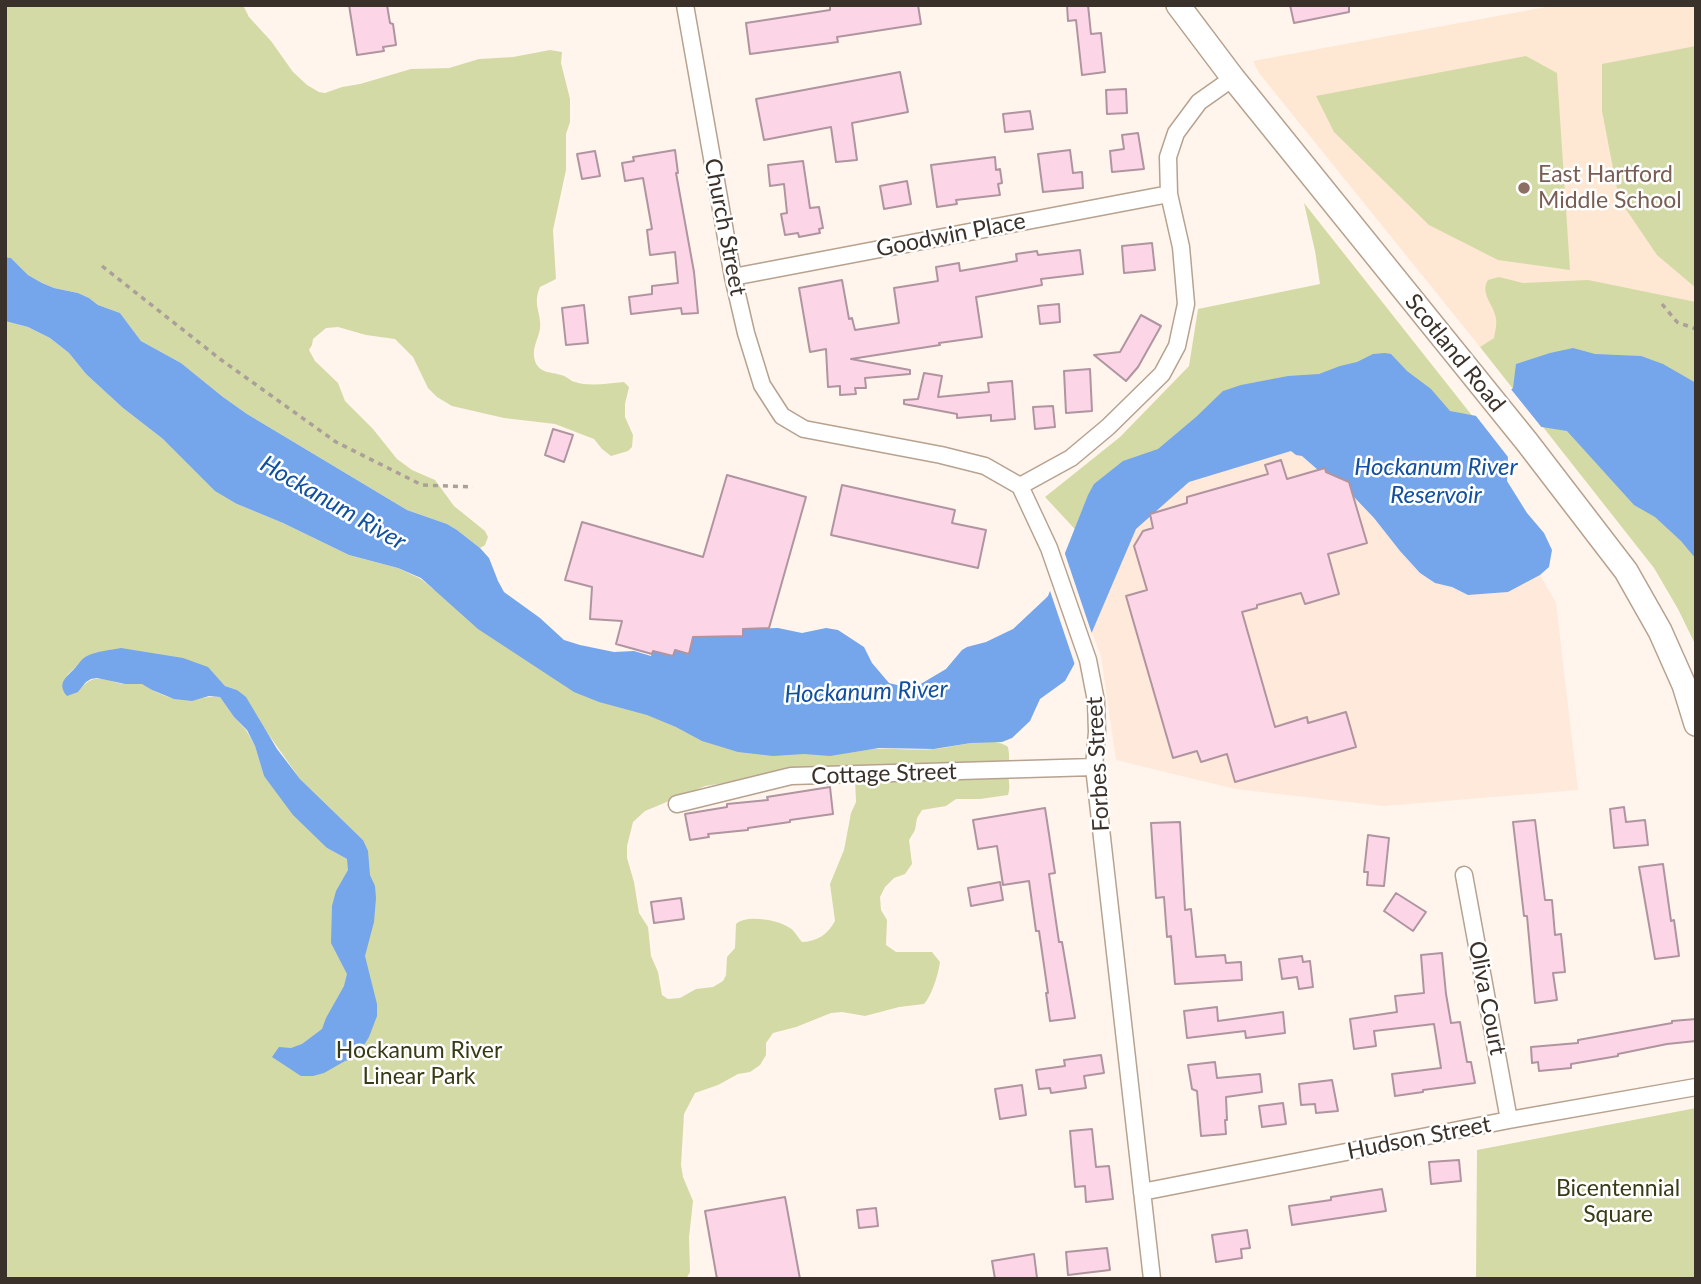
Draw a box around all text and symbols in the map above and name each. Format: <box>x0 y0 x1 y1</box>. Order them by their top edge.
street label: Church Street <box>698 156 752 298</box>
place label: East Hartford Middle School <box>1538 161 1682 215</box>
marker: East Hartford Middle School <box>1516 180 1532 196</box>
street label: Goodwin Place <box>874 207 1028 263</box>
street label: Scotland Road <box>1399 288 1511 418</box>
water label: Hockanum River <box>255 450 411 556</box>
water label: Hockanum River Reservoir <box>1354 453 1518 509</box>
water label: Hockanum River <box>784 675 948 709</box>
street label: Forbes Street <box>1081 696 1115 832</box>
street label: Cottage Street <box>811 758 957 790</box>
street label: Oliva Court <box>1462 939 1512 1057</box>
park label: Hockanum River Linear Park <box>336 1037 502 1091</box>
street label: Hudson Street <box>1345 1111 1493 1165</box>
park label: Bicentennial Square <box>1556 1175 1680 1229</box>

